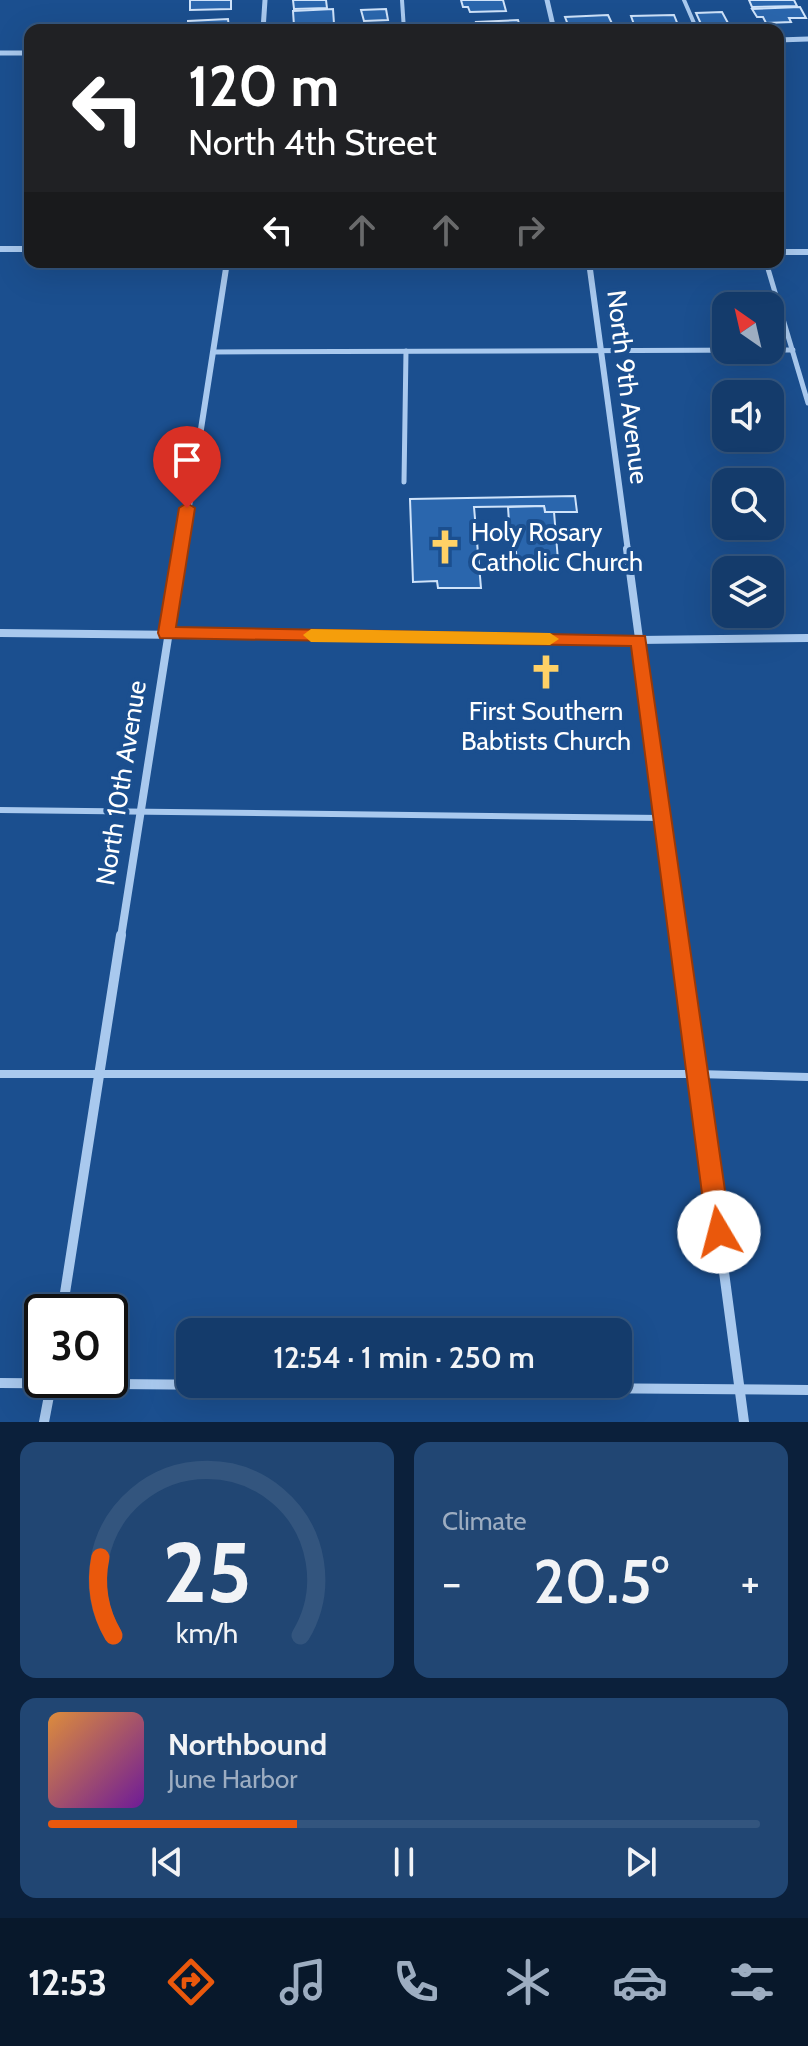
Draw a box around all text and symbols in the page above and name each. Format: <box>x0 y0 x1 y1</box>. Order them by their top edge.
text: 120 m <box>188 52 339 120</box>
icon: left <box>56 56 160 160</box>
text: North 4th Street <box>188 120 437 164</box>
icon: left <box>256 208 300 252</box>
icon: ahead <box>340 208 384 252</box>
icon: ahead <box>424 208 468 252</box>
icon: right <box>508 208 552 252</box>
street label: North 9th Avenue <box>600 288 656 486</box>
north arrow <box>712 292 784 364</box>
map controls <box>712 292 784 628</box>
button: sound <box>712 380 784 452</box>
pin <box>153 426 221 508</box>
icon: arrive <box>165 438 209 482</box>
button: search <box>712 468 784 540</box>
place label: Holy Rosary Catholic Church <box>471 516 643 578</box>
church icon: Holy Rosary Catholic Church <box>426 528 464 566</box>
button: layers <box>712 556 784 628</box>
church icon: First Southern Babtists Church <box>527 653 565 691</box>
street label: North 10th Avenue <box>89 678 153 888</box>
place label: First Southern Babtists Church <box>461 695 631 757</box>
position arrow <box>677 1190 761 1274</box>
speed limit sign: 30 <box>24 1294 128 1398</box>
text: 12:54 · 1 min · 250 m <box>273 1339 535 1376</box>
text: Climate <box>442 1505 527 1537</box>
text: 25 <box>163 1522 251 1623</box>
text: 20.5° <box>533 1545 669 1618</box>
text: − <box>442 1556 461 1609</box>
text: + <box>741 1556 760 1609</box>
text: km/h <box>176 1615 238 1650</box>
text: Northbound <box>168 1726 327 1763</box>
text: June Harbor <box>168 1763 297 1795</box>
icon: previous <box>145 1840 189 1884</box>
icon: pause <box>382 1840 426 1884</box>
icon: next <box>619 1840 663 1884</box>
icon: directions <box>163 1954 219 2010</box>
icon: music <box>275 1954 331 2010</box>
icon: phone <box>388 1954 444 2010</box>
icon: climate <box>500 1954 556 2010</box>
icon: car <box>612 1954 668 2010</box>
icon: filters <box>724 1954 780 2010</box>
text: 12:53 <box>28 1960 107 2004</box>

